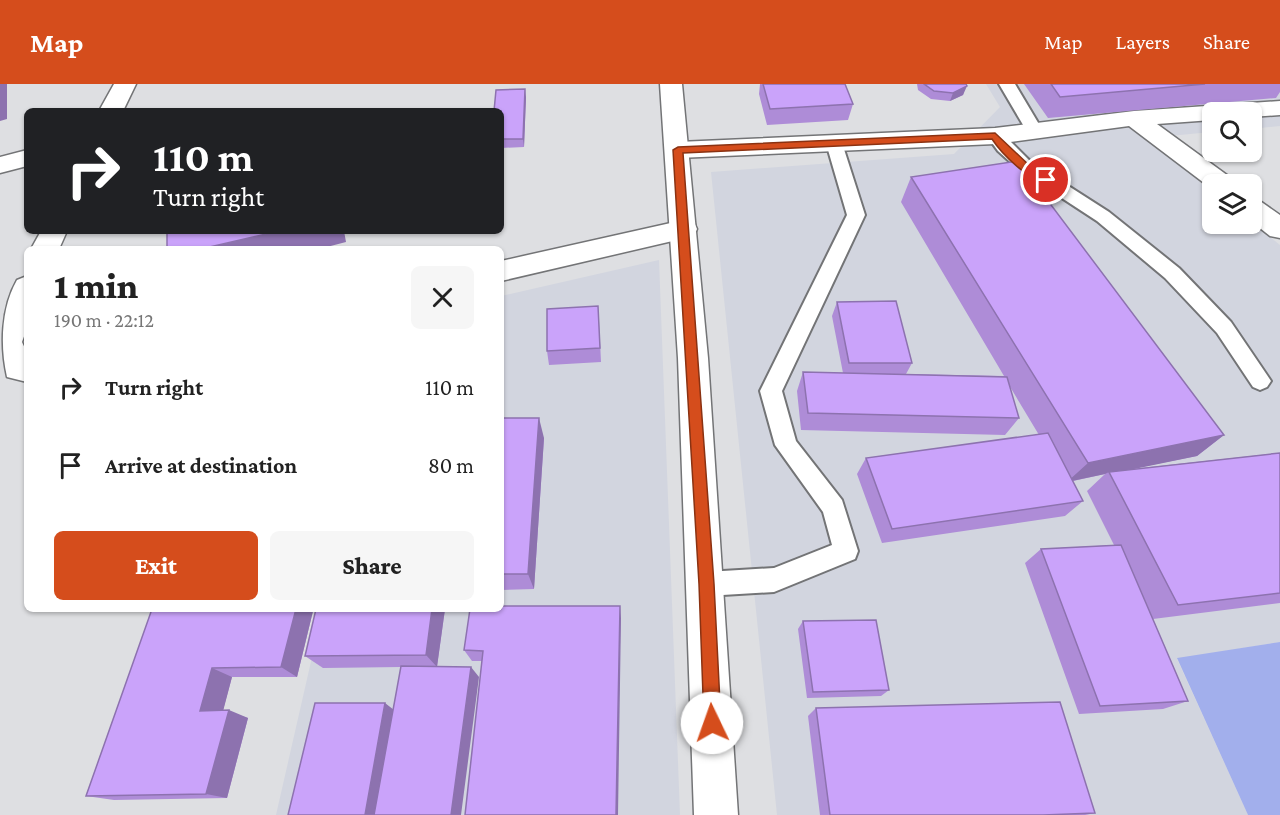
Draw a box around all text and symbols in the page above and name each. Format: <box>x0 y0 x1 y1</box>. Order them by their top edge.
text: Map <box>30 27 83 58</box>
text: Map <box>1044 30 1083 54</box>
text: Layers <box>1116 30 1170 54</box>
text: Share <box>1203 30 1250 54</box>
map controls <box>1202 102 1262 234</box>
button: search <box>1202 102 1262 162</box>
icon: right <box>54 132 132 210</box>
text: 110 m <box>153 133 254 180</box>
pin <box>1020 154 1071 205</box>
icon: arrive <box>1029 163 1062 196</box>
button: layers <box>1202 174 1262 234</box>
text: Turn right <box>153 182 264 212</box>
text: 1 min <box>54 266 138 306</box>
button: close <box>411 266 474 329</box>
text: 190 m · 22:12 <box>54 309 154 331</box>
icon: right <box>54 371 87 404</box>
text: Turn right <box>105 375 203 400</box>
text: 110 m <box>425 375 474 400</box>
icon: arrive <box>54 449 87 482</box>
text: Arrive at destination <box>105 453 297 478</box>
text: 80 m <box>428 453 474 478</box>
button: Exit <box>54 531 258 600</box>
button: Share <box>270 531 474 600</box>
position arrow <box>680 691 744 755</box>

